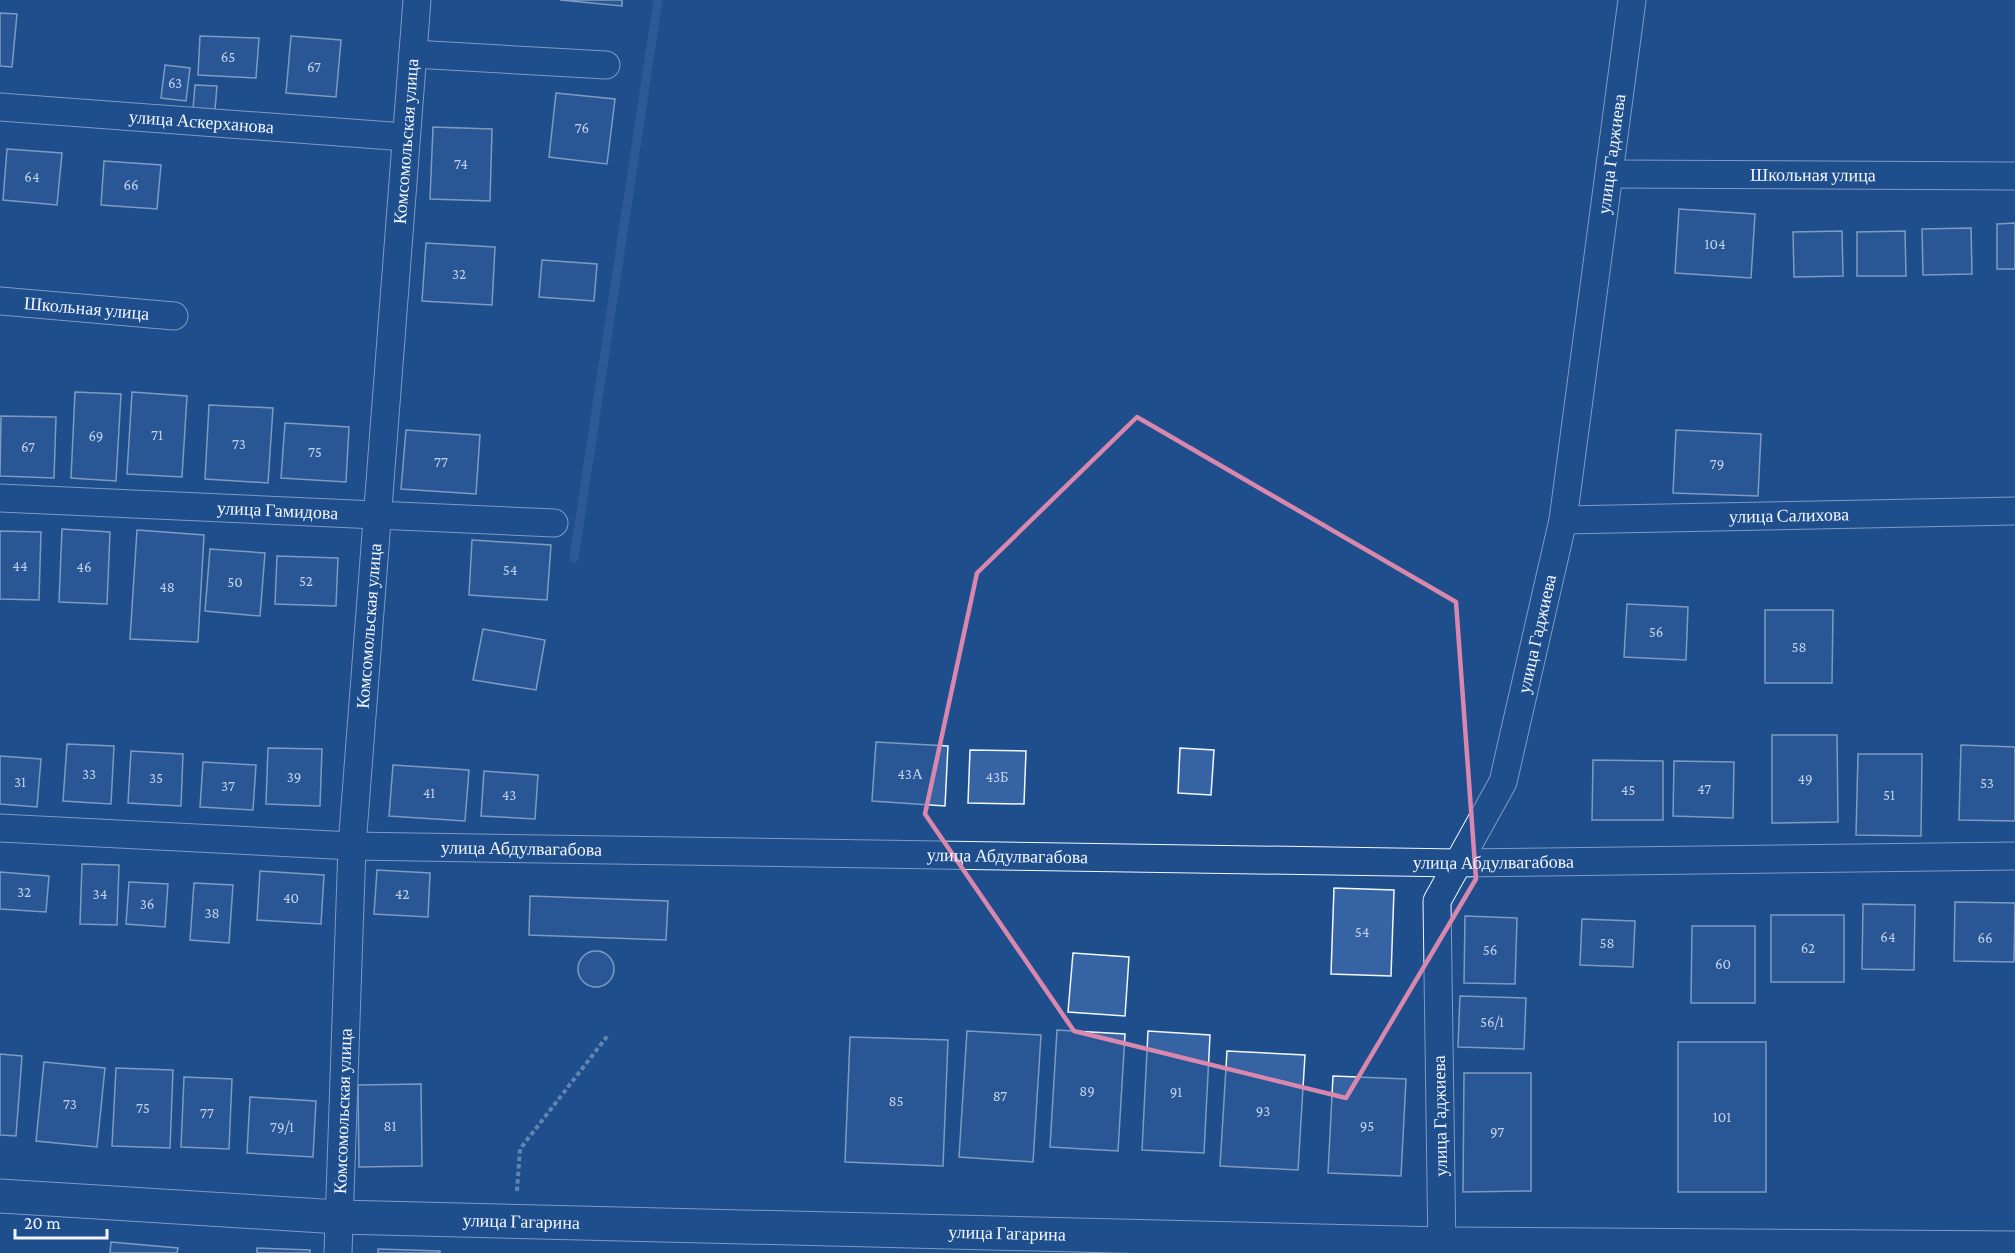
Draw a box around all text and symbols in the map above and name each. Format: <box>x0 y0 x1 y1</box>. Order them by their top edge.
house number: 65 <box>221 49 235 65</box>
street label: Комсомольская улица <box>390 58 422 225</box>
house number: 67 <box>307 59 321 75</box>
house number: 63 <box>168 75 182 91</box>
street label: улица Гаджиева <box>1594 93 1629 216</box>
street label: улица Аскерханова <box>128 107 275 137</box>
house number: 76 <box>575 120 589 136</box>
house number: 74 <box>454 156 468 172</box>
street label: Школьная улица <box>1750 165 1876 185</box>
house number: 64 <box>24 169 40 185</box>
house number: 66 <box>123 177 139 193</box>
house number: 104 <box>1704 236 1726 252</box>
house number: 32 <box>452 266 466 282</box>
street label: Школьная улица <box>23 293 150 324</box>
house number: 71 <box>151 427 163 443</box>
house number: 69 <box>89 428 103 444</box>
house number: 73 <box>232 436 246 452</box>
house number: 67 <box>21 439 35 455</box>
house number: 75 <box>308 444 322 460</box>
house number: 77 <box>434 454 448 470</box>
house number: 79 <box>1710 456 1724 472</box>
street label: улица Гамидова <box>217 498 339 523</box>
street label: улица Салихова <box>1729 504 1849 527</box>
street label: Комсомольская улица <box>353 542 385 709</box>
house number: 44 <box>12 558 28 574</box>
house number: 46 <box>76 559 92 575</box>
house number: 54 <box>503 562 517 578</box>
house number: 52 <box>299 573 313 589</box>
street label: улица Гаджиева <box>1514 573 1560 695</box>
house number: 50 <box>227 574 243 590</box>
house number: 48 <box>159 579 175 595</box>
house number: 56 <box>1649 624 1663 640</box>
house number: 58 <box>1791 639 1807 655</box>
house number: 33 <box>82 766 96 782</box>
house number: 43А <box>897 766 923 782</box>
house number: 39 <box>287 769 301 785</box>
house number: 43Б <box>985 769 1009 785</box>
house number: 35 <box>149 770 163 786</box>
house number: 49 <box>1797 771 1813 787</box>
house number: 31 <box>14 774 26 790</box>
house number: 53 <box>1980 775 1994 791</box>
house number: 37 <box>221 778 235 794</box>
house number: 47 <box>1697 781 1711 797</box>
house number: 45 <box>1621 782 1635 798</box>
house number: 41 <box>423 785 435 801</box>
house number: 43 <box>502 787 516 803</box>
house number: 51 <box>1883 787 1895 803</box>
street label: улица Абдулвагабова <box>441 837 602 860</box>
street label: улица Абдулвагабова <box>927 845 1088 867</box>
street label: улица Абдулвагабова <box>1413 852 1574 873</box>
house number: 32 <box>17 884 31 900</box>
house number: 34 <box>93 886 107 902</box>
house number: 42 <box>395 886 409 902</box>
house number: 40 <box>283 890 299 906</box>
house number: 36 <box>140 896 154 912</box>
house number: 38 <box>204 905 220 921</box>
house number: 54 <box>1355 924 1369 940</box>
house number: 64 <box>1880 929 1896 945</box>
house number: 66 <box>1977 930 1993 946</box>
house number: 58 <box>1599 935 1615 951</box>
house number: 62 <box>1801 940 1815 956</box>
house number: 56 <box>1483 942 1497 958</box>
house number: 60 <box>1715 956 1731 972</box>
house number: 56/1 <box>1480 1014 1504 1030</box>
street label: Комсомольская улица <box>330 1028 356 1194</box>
street label: улица Гаджиева <box>1429 1055 1451 1177</box>
house number: 89 <box>1079 1083 1095 1099</box>
house number: 91 <box>1170 1084 1182 1100</box>
house number: 87 <box>993 1088 1007 1104</box>
house number: 85 <box>889 1093 903 1109</box>
house number: 73 <box>63 1096 77 1112</box>
house number: 75 <box>136 1100 150 1116</box>
house number: 93 <box>1256 1103 1270 1119</box>
house number: 77 <box>200 1105 214 1121</box>
house number: 101 <box>1713 1109 1731 1125</box>
house number: 81 <box>383 1118 397 1134</box>
house number: 95 <box>1360 1118 1374 1134</box>
house number: 79/1 <box>270 1119 294 1135</box>
house number: 97 <box>1490 1124 1504 1140</box>
scale bar <box>15 1202 106 1240</box>
street label: улица Гагарина <box>462 1210 580 1233</box>
text: 20 m <box>24 1213 61 1233</box>
street label: улица Гагарина <box>948 1222 1066 1245</box>

